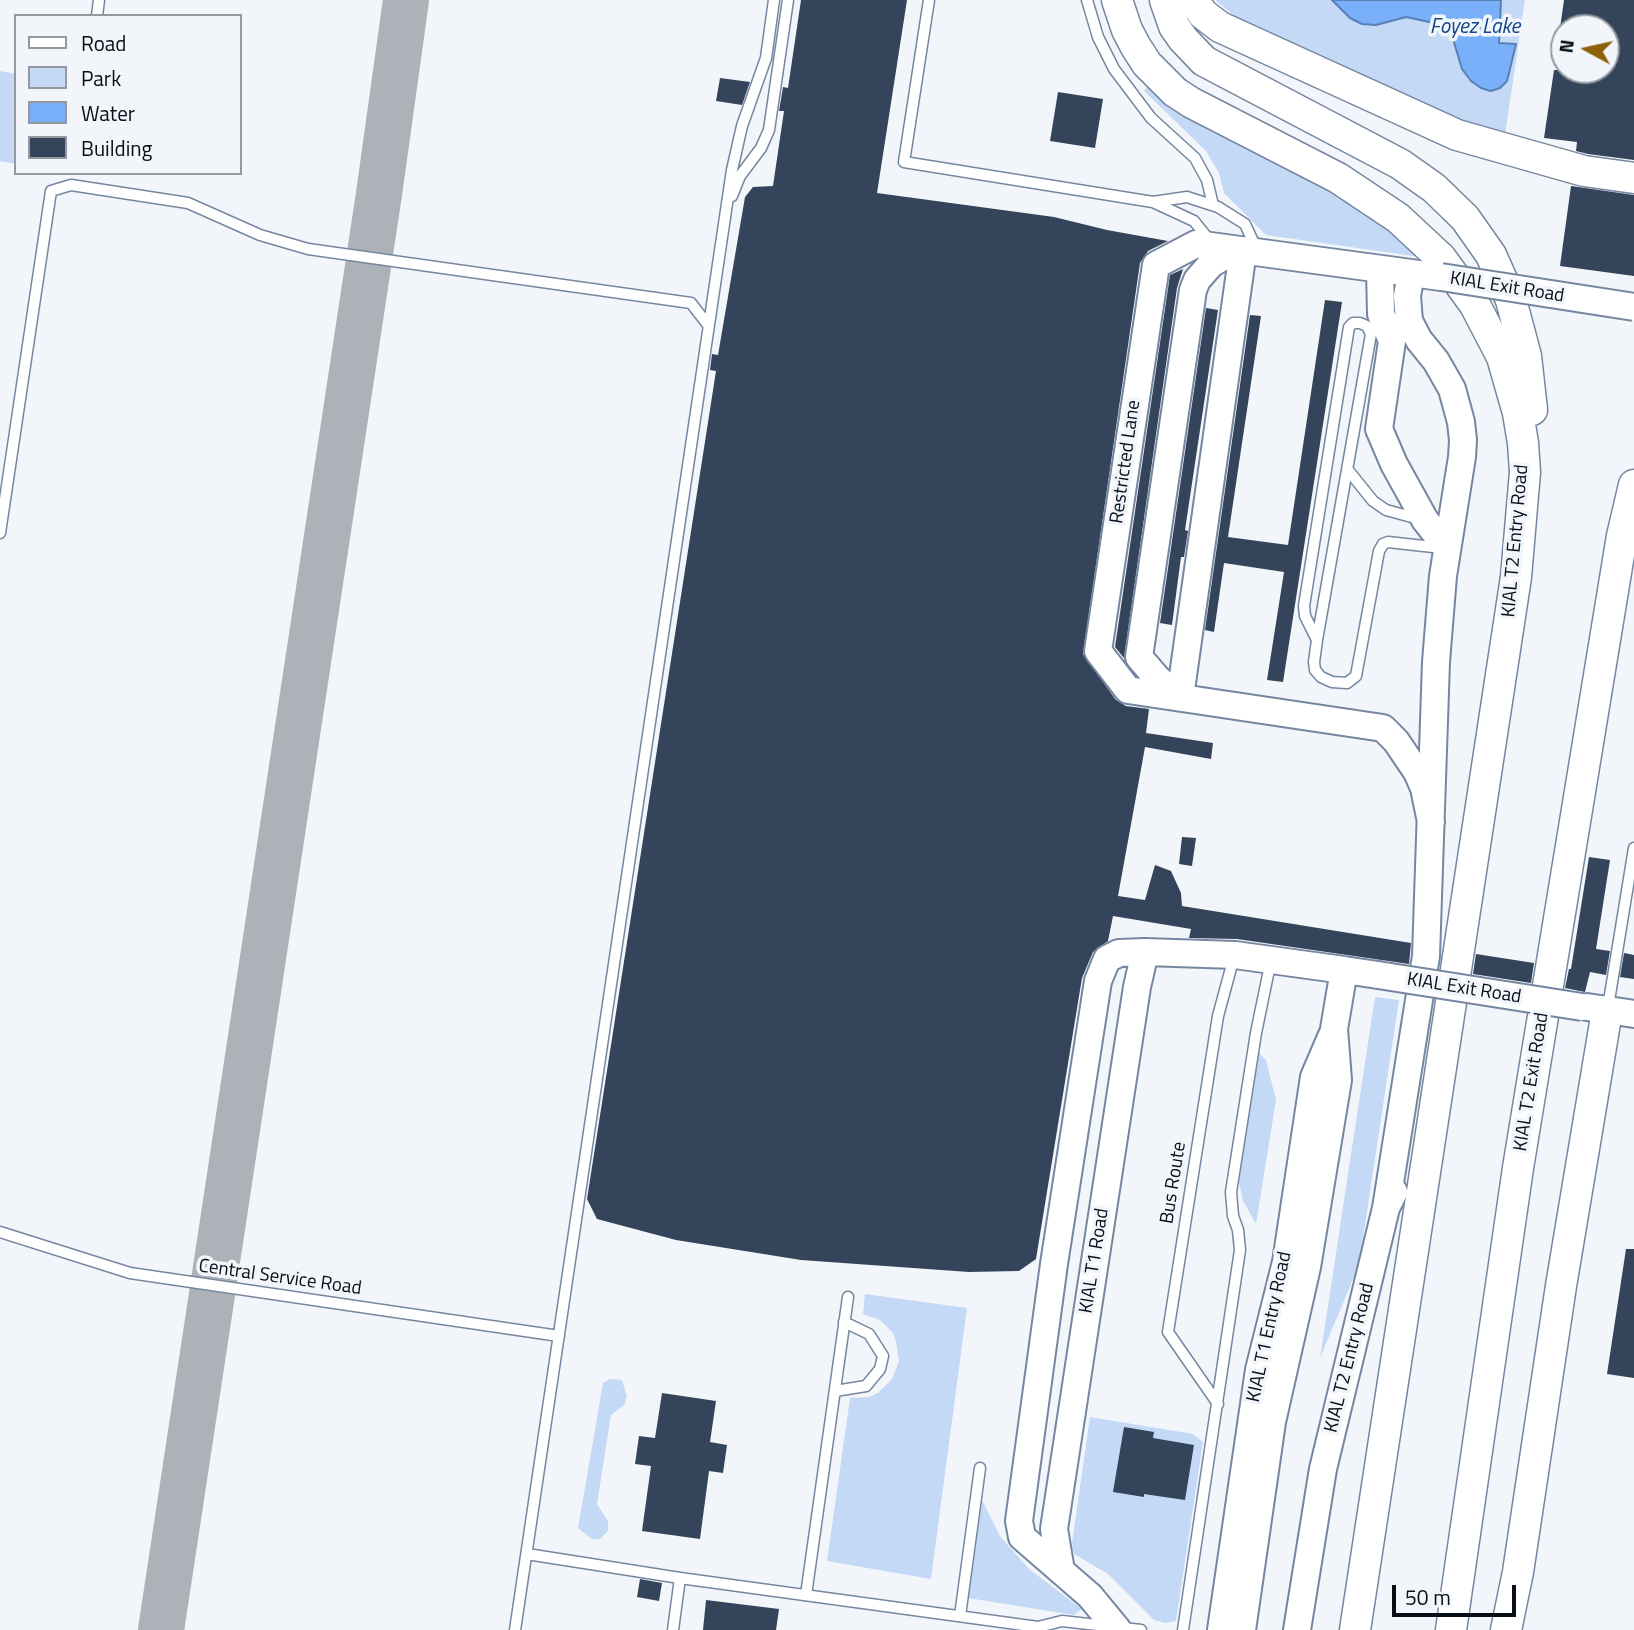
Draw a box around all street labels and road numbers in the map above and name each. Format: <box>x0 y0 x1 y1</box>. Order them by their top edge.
street label: KIAL Exit Road <box>1448 268 1566 308</box>
street label: Restricted Lane <box>1106 399 1146 525</box>
street label: KIAL T2 Entry Road <box>1498 464 1534 618</box>
street label: KIAL Exit Road <box>1405 969 1523 1009</box>
street label: KIAL T2 Exit Road <box>1510 1011 1554 1153</box>
street label: Bus Route <box>1156 1140 1192 1226</box>
street label: KIAL T1 Road <box>1075 1207 1115 1315</box>
street label: KIAL T1 Entry Road <box>1243 1250 1297 1404</box>
street label: Central Service Road <box>197 1255 363 1301</box>
street label: KIAL T2 Entry Road <box>1320 1281 1380 1435</box>

